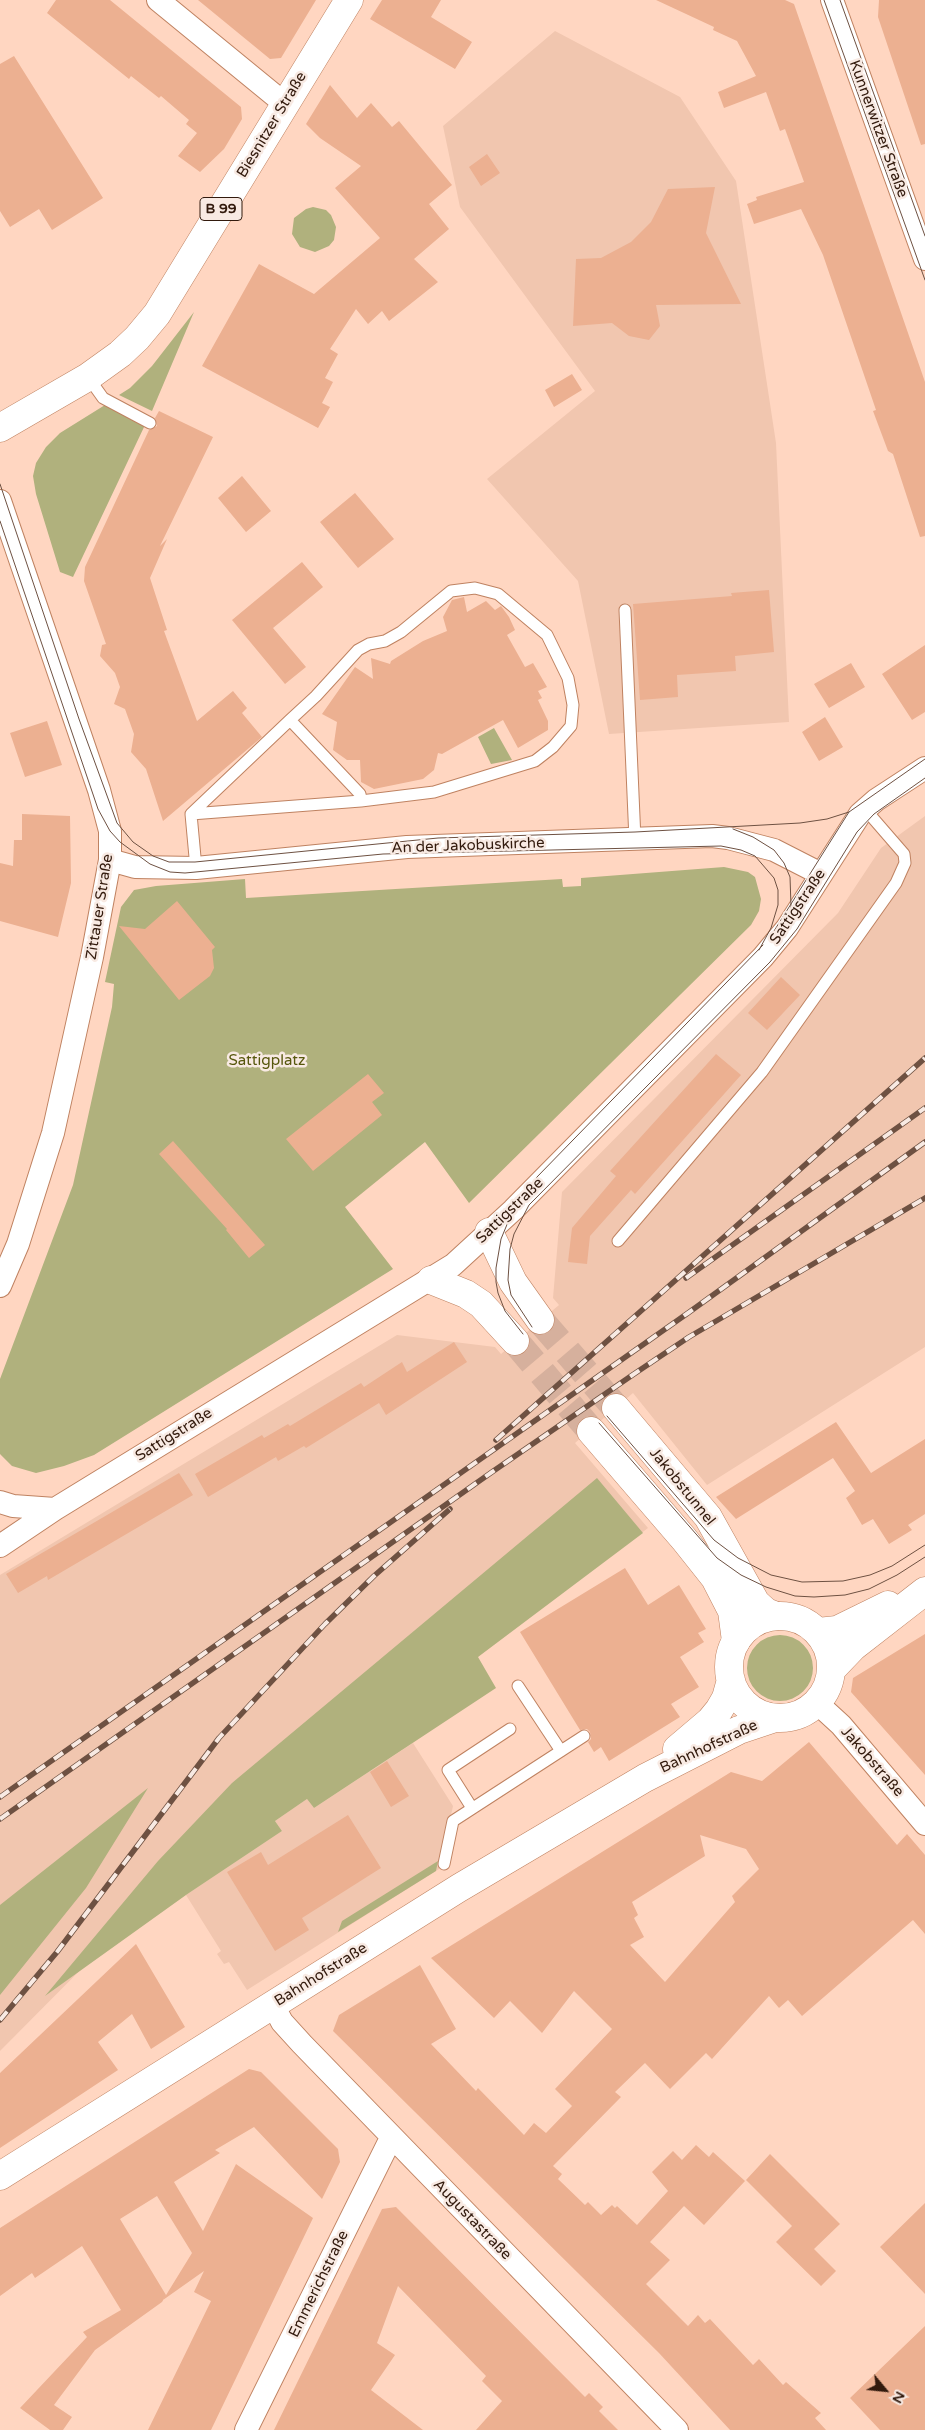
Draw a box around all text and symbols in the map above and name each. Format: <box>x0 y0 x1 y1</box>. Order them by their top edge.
street label: Kunnerwitzer Straße <box>845 58 911 200</box>
street label: Biesnitzer Straße <box>233 69 311 181</box>
road number: B 99 <box>200 198 242 220</box>
street label: An der Jakobuskirche <box>391 834 545 858</box>
street label: Zittauer Straße <box>83 853 117 961</box>
street label: Sattigstraße <box>766 866 830 948</box>
park label: Sattigplatz <box>229 1052 305 1070</box>
street label: Sattigstraße <box>473 1174 547 1248</box>
street label: Sattigstraße <box>132 1404 216 1466</box>
street label: Jakobstunnel <box>645 1445 719 1529</box>
street label: Bahnhofstraße <box>657 1717 761 1777</box>
street label: Jakobstraße <box>837 1723 907 1801</box>
street label: Bahnhofstraße <box>271 1939 371 2011</box>
street label: Augustastraße <box>429 2176 515 2264</box>
street label: Emmerichstraße <box>285 2228 353 2340</box>
north arrow <box>860 2365 910 2415</box>
text: N <box>889 2388 909 2406</box>

